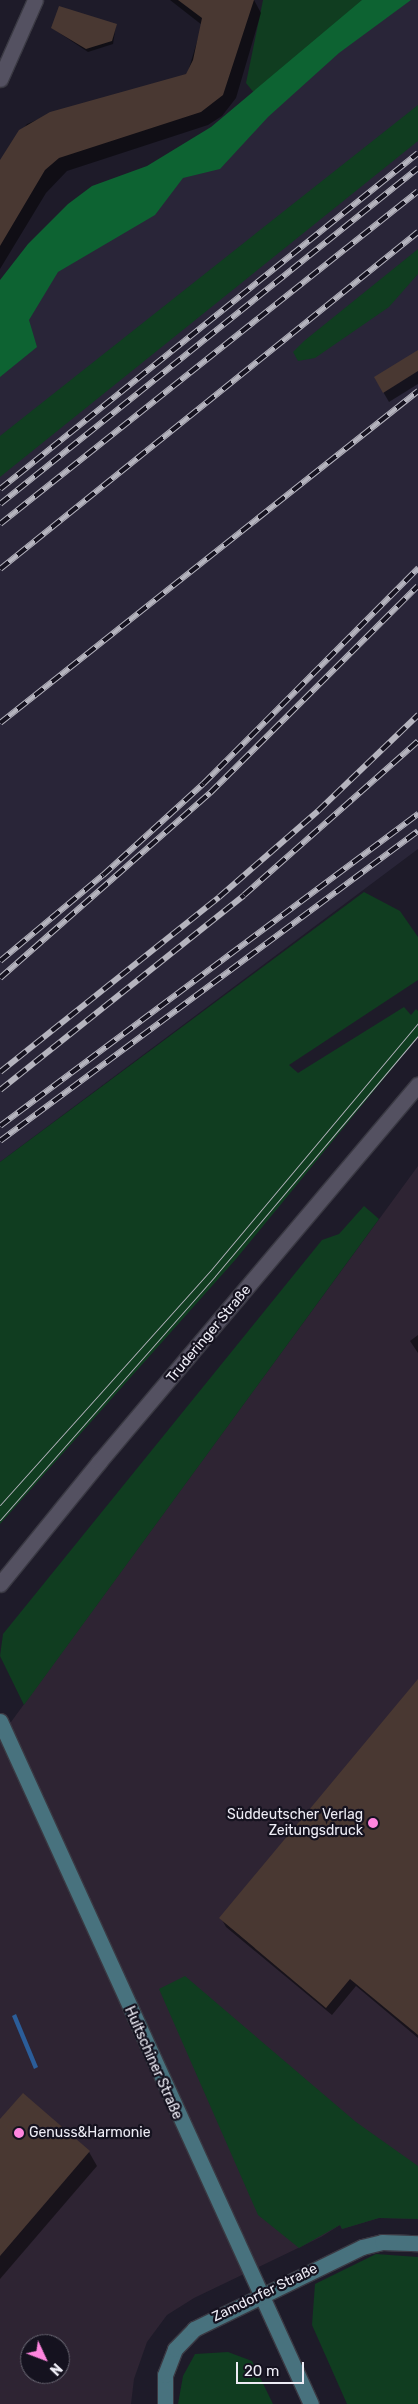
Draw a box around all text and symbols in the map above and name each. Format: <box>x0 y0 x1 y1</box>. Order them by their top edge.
street label: Truderinger Straße <box>163 1282 255 1386</box>
place label: Süddeutscher Verlag Zeitungsdruck <box>226 1807 363 1840</box>
marker: Süddeutscher Verlag Zeitungsdruck <box>367 1817 379 1829</box>
street label: Hultschiner Straße <box>120 2004 186 2122</box>
place label: Genuss&Harmonie <box>29 2125 151 2141</box>
marker: Genuss&Harmonie <box>13 2127 25 2139</box>
street label: Zamdorfer Straße <box>209 2260 321 2326</box>
north arrow <box>20 2334 70 2384</box>
scale bar <box>238 2352 306 2384</box>
text: N <box>46 2359 65 2378</box>
text: 20 m <box>244 2362 279 2380</box>

